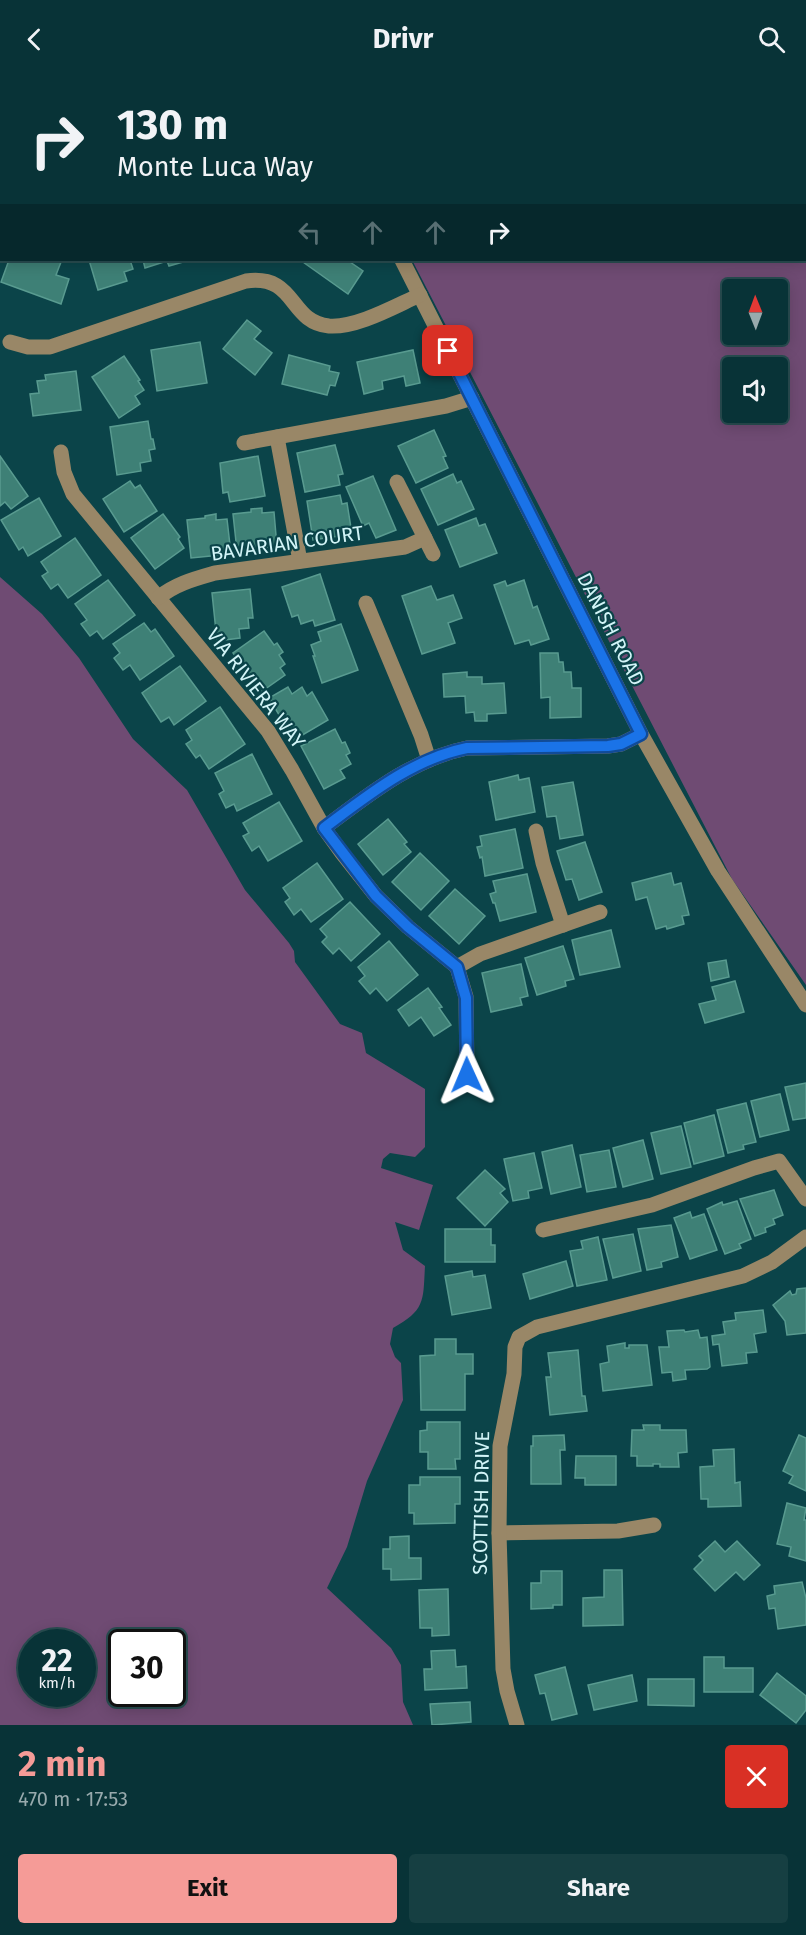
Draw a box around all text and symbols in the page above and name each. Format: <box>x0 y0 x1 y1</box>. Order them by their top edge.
icon: back <box>18 23 51 56</box>
text: Drivr <box>373 23 433 55</box>
icon: search <box>755 23 788 56</box>
text: 130 m <box>117 100 228 150</box>
icon: right <box>18 102 96 180</box>
text: Monte Luca Way <box>117 151 313 183</box>
icon: left <box>293 216 326 249</box>
icon: ahead <box>356 216 389 249</box>
icon: ahead <box>419 216 452 249</box>
icon: right <box>482 216 515 249</box>
north arrow <box>722 279 788 345</box>
map controls <box>722 279 788 423</box>
pin <box>422 325 473 376</box>
icon: arrive <box>431 334 464 367</box>
button: sound <box>722 357 788 423</box>
street label: BAVARIAN COURT <box>209 520 366 566</box>
street label: DANISH ROAD <box>572 569 650 689</box>
street label: VIA RIVIERA WAY <box>201 623 311 753</box>
position arrow <box>435 1043 499 1107</box>
street label: SCOTTISH DRIVE <box>468 1431 494 1575</box>
speed limit sign: 30 <box>108 1629 186 1707</box>
text: 22 <box>41 1643 73 1679</box>
text: km/h <box>38 1674 76 1692</box>
text: 2 min <box>18 1742 107 1786</box>
button: close <box>725 1745 788 1808</box>
text: 470 m · 17:53 <box>18 1787 128 1811</box>
button: Exit <box>18 1854 397 1923</box>
button: Share <box>409 1854 788 1923</box>

